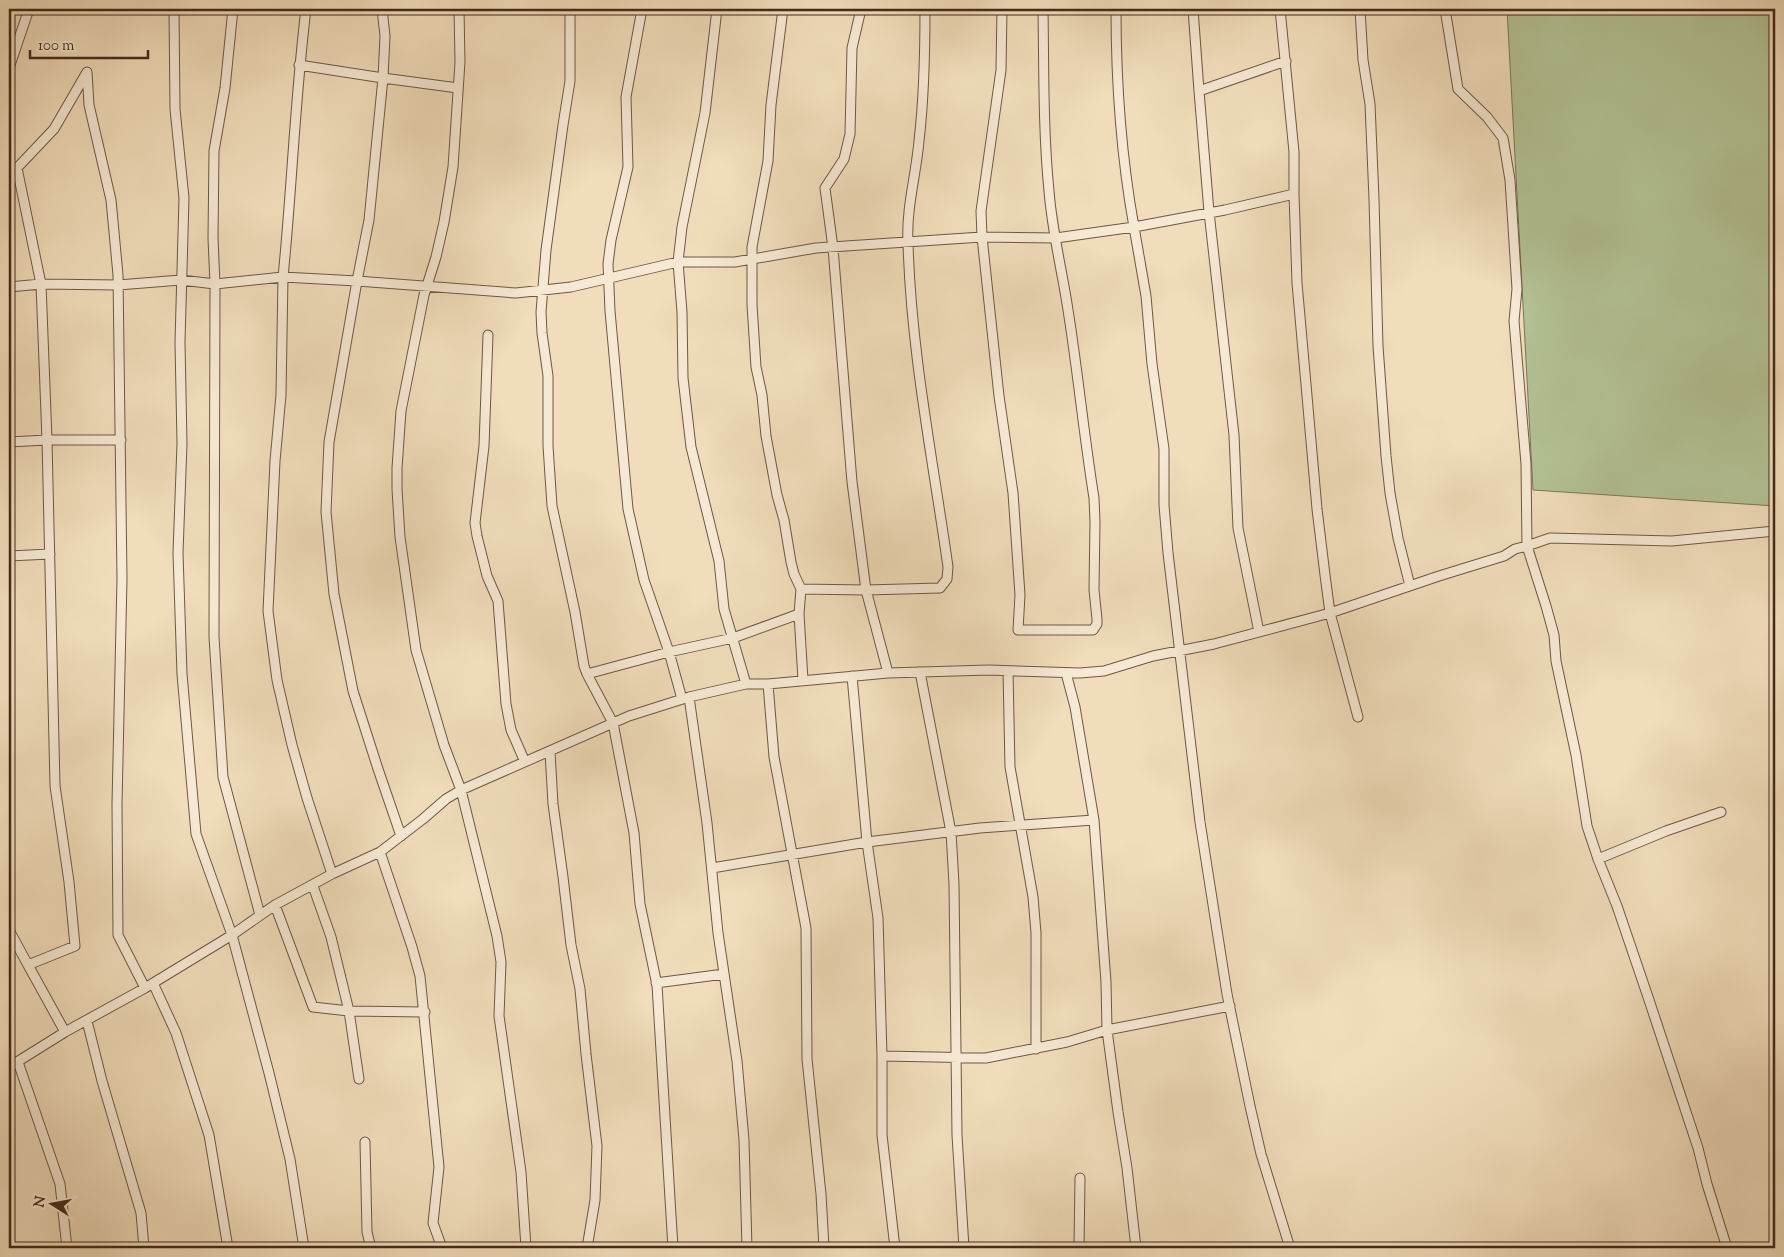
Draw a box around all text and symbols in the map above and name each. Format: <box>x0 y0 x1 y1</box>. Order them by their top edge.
scale bar <box>30 28 148 60</box>
text: 100 m <box>38 36 75 57</box>
north arrow <box>28 1180 78 1230</box>
text: N <box>30 1195 52 1209</box>

